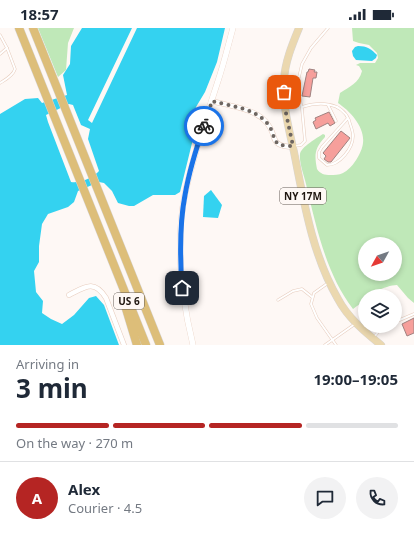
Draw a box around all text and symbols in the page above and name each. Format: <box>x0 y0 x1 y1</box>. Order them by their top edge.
text: 18:57 <box>20 4 59 24</box>
pin <box>267 75 301 109</box>
icon: bag <box>273 81 295 103</box>
courier <box>184 106 224 146</box>
icon: bike <box>193 115 215 137</box>
road number: NY 17M <box>280 188 326 204</box>
north arrow <box>358 237 402 281</box>
map controls <box>358 237 402 333</box>
pin <box>165 271 199 305</box>
icon: home <box>171 277 193 299</box>
button: layers <box>358 289 402 333</box>
road number: US 6 <box>114 293 144 309</box>
text: Arriving in <box>16 355 79 373</box>
text: 19:00–19:05 <box>313 369 398 389</box>
text: 3 min <box>16 370 88 406</box>
text: On the way · 270 m <box>16 434 133 452</box>
button: chat <box>304 477 346 519</box>
button: phone <box>356 477 398 519</box>
text: Alex <box>68 479 100 499</box>
text: A <box>32 488 42 508</box>
text: Courier · 4.5 <box>68 499 142 517</box>

